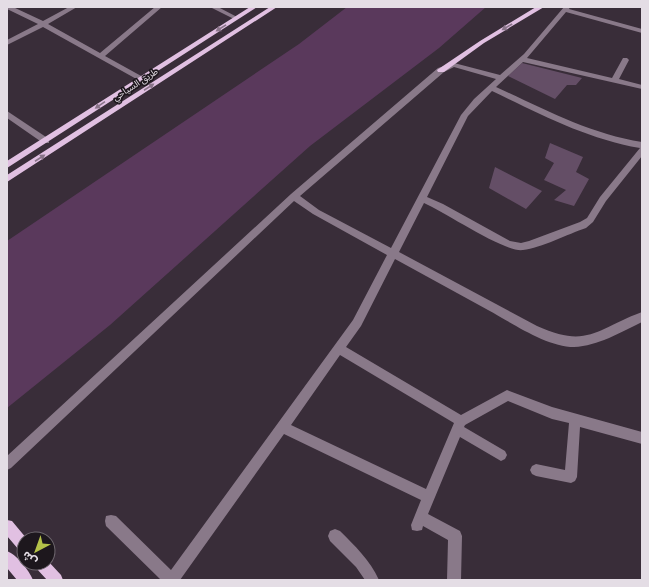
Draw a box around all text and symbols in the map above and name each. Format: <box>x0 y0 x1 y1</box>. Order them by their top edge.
one-way arrow <box>502 23 512 31</box>
one-way arrow <box>215 24 227 31</box>
street label: طريق السياحي <box>110 64 161 104</box>
one-way arrow <box>143 84 155 91</box>
one-way arrow <box>95 101 105 109</box>
one-way arrow <box>34 154 46 161</box>
north arrow <box>16 531 56 571</box>
text: ش <box>19 548 40 570</box>

